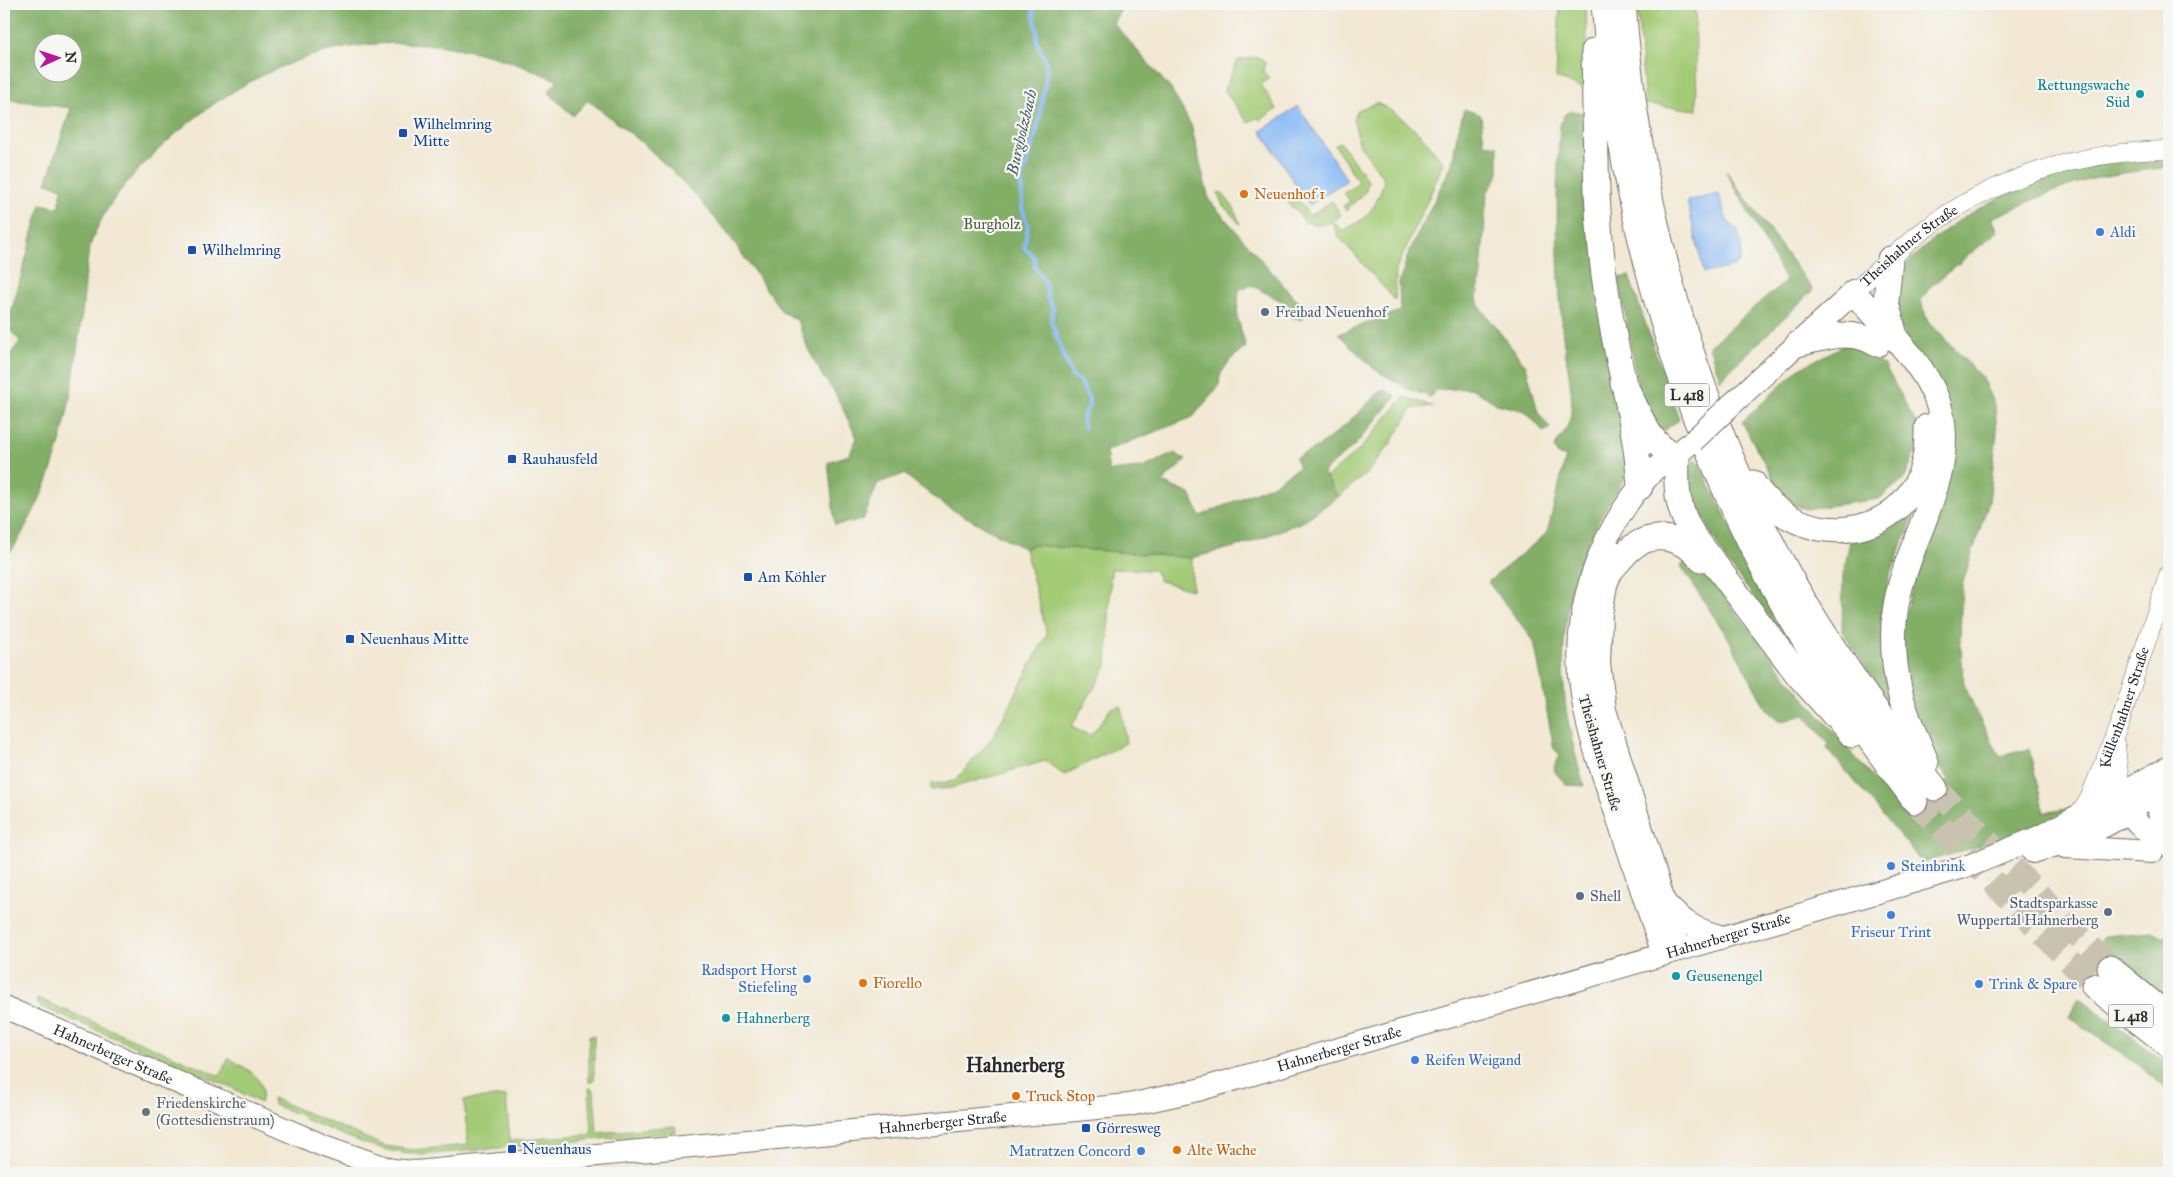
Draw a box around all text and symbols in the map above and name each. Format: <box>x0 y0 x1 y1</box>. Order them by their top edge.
north arrow <box>32 32 82 82</box>
text: N <box>62 51 79 64</box>
place label: Rettungswache Süd <box>2037 76 2130 111</box>
water label: Burgholzbach <box>1002 87 1041 178</box>
marker: Rettungswache Süd <box>2134 88 2146 100</box>
place label: Wilhelmring Mitte <box>413 115 492 150</box>
marker: Wilhelmring Mitte <box>397 127 409 139</box>
place label: Neuenhof 1 <box>1254 185 1325 203</box>
marker: Neuenhof 1 <box>1238 188 1250 200</box>
street label: Theishahner Straße <box>1856 201 1961 291</box>
park label: Burgholz <box>963 215 1021 233</box>
place label: Aldi <box>2109 223 2136 241</box>
marker: Aldi <box>2094 226 2106 238</box>
place label: Wilhelmring <box>202 241 281 259</box>
marker: Wilhelmring <box>186 244 198 256</box>
place label: Freibad Neuenhof <box>1275 303 1390 321</box>
marker: Freibad Neuenhof <box>1259 306 1271 318</box>
road number: L 418 <box>1664 384 1710 406</box>
place label: Rauhausfeld <box>522 450 598 468</box>
marker: Rauhausfeld <box>506 453 518 465</box>
place label: Am Köhler <box>757 568 827 586</box>
marker: Am Köhler <box>742 571 754 583</box>
place label: Neuenhaus Mitte <box>360 630 469 648</box>
marker: Neuenhaus Mitte <box>344 633 356 645</box>
street label: Küllenhahner Straße <box>2097 645 2153 768</box>
street label: Theishahner Straße <box>1575 693 1625 813</box>
place label: Steinbrink <box>1901 857 1965 875</box>
marker: Steinbrink <box>1885 860 1897 872</box>
place label: Shell <box>1590 887 1622 905</box>
marker: Shell <box>1574 890 1586 902</box>
place label: Stadtsparkasse Wuppertal Hahnerberg <box>1956 894 2099 929</box>
marker: Stadtsparkasse Wuppertal Hahnerberg <box>2102 906 2114 918</box>
street label: Hahnerberger Straße <box>1664 909 1793 962</box>
marker: Friseur Trint <box>1885 909 1897 921</box>
place label: Friseur Trint <box>1851 923 1932 941</box>
place label: Radsport Horst Stiefeling <box>701 961 798 996</box>
place label: Geusenengel <box>1686 967 1764 985</box>
marker: Geusenengel <box>1670 970 1682 982</box>
marker: Radsport Horst Stiefeling <box>801 973 813 985</box>
place label: Fiorello <box>873 974 922 992</box>
place label: Trink & Spare <box>1989 975 2077 993</box>
marker: Fiorello <box>857 977 869 989</box>
marker: Trink & Spare <box>1973 978 1985 990</box>
road number: L 418 <box>2108 1004 2154 1028</box>
place label: Hahnerberg <box>736 1009 811 1027</box>
marker: Hahnerberg <box>720 1012 732 1024</box>
street label: Hahnerberger Straße <box>50 1020 176 1088</box>
street label: Hahnerberger Straße <box>1275 1022 1404 1076</box>
place label: Reifen Weigand <box>1425 1051 1522 1069</box>
district label: Hahnerberg <box>966 1053 1065 1078</box>
marker: Reifen Weigand <box>1409 1054 1421 1066</box>
place label: Truck Stop <box>1026 1087 1095 1105</box>
marker: Truck Stop <box>1010 1090 1022 1102</box>
place label: Friedenskirche (Gottesdienstraum) <box>156 1094 275 1130</box>
marker: Friedenskirche (Gottesdienstraum) <box>140 1106 152 1118</box>
street label: Hahnerberger Straße <box>878 1108 1008 1137</box>
place label: Görresweg <box>1096 1119 1161 1137</box>
marker: Görresweg <box>1080 1122 1092 1134</box>
place label: Neuenhaus <box>522 1140 591 1158</box>
place label: Alte Wache <box>1186 1141 1257 1159</box>
place label: Matratzen Concord <box>1009 1142 1131 1160</box>
marker: Neuenhaus <box>506 1143 518 1155</box>
marker: Alte Wache <box>1171 1144 1183 1156</box>
marker: Matratzen Concord <box>1135 1145 1147 1157</box>

